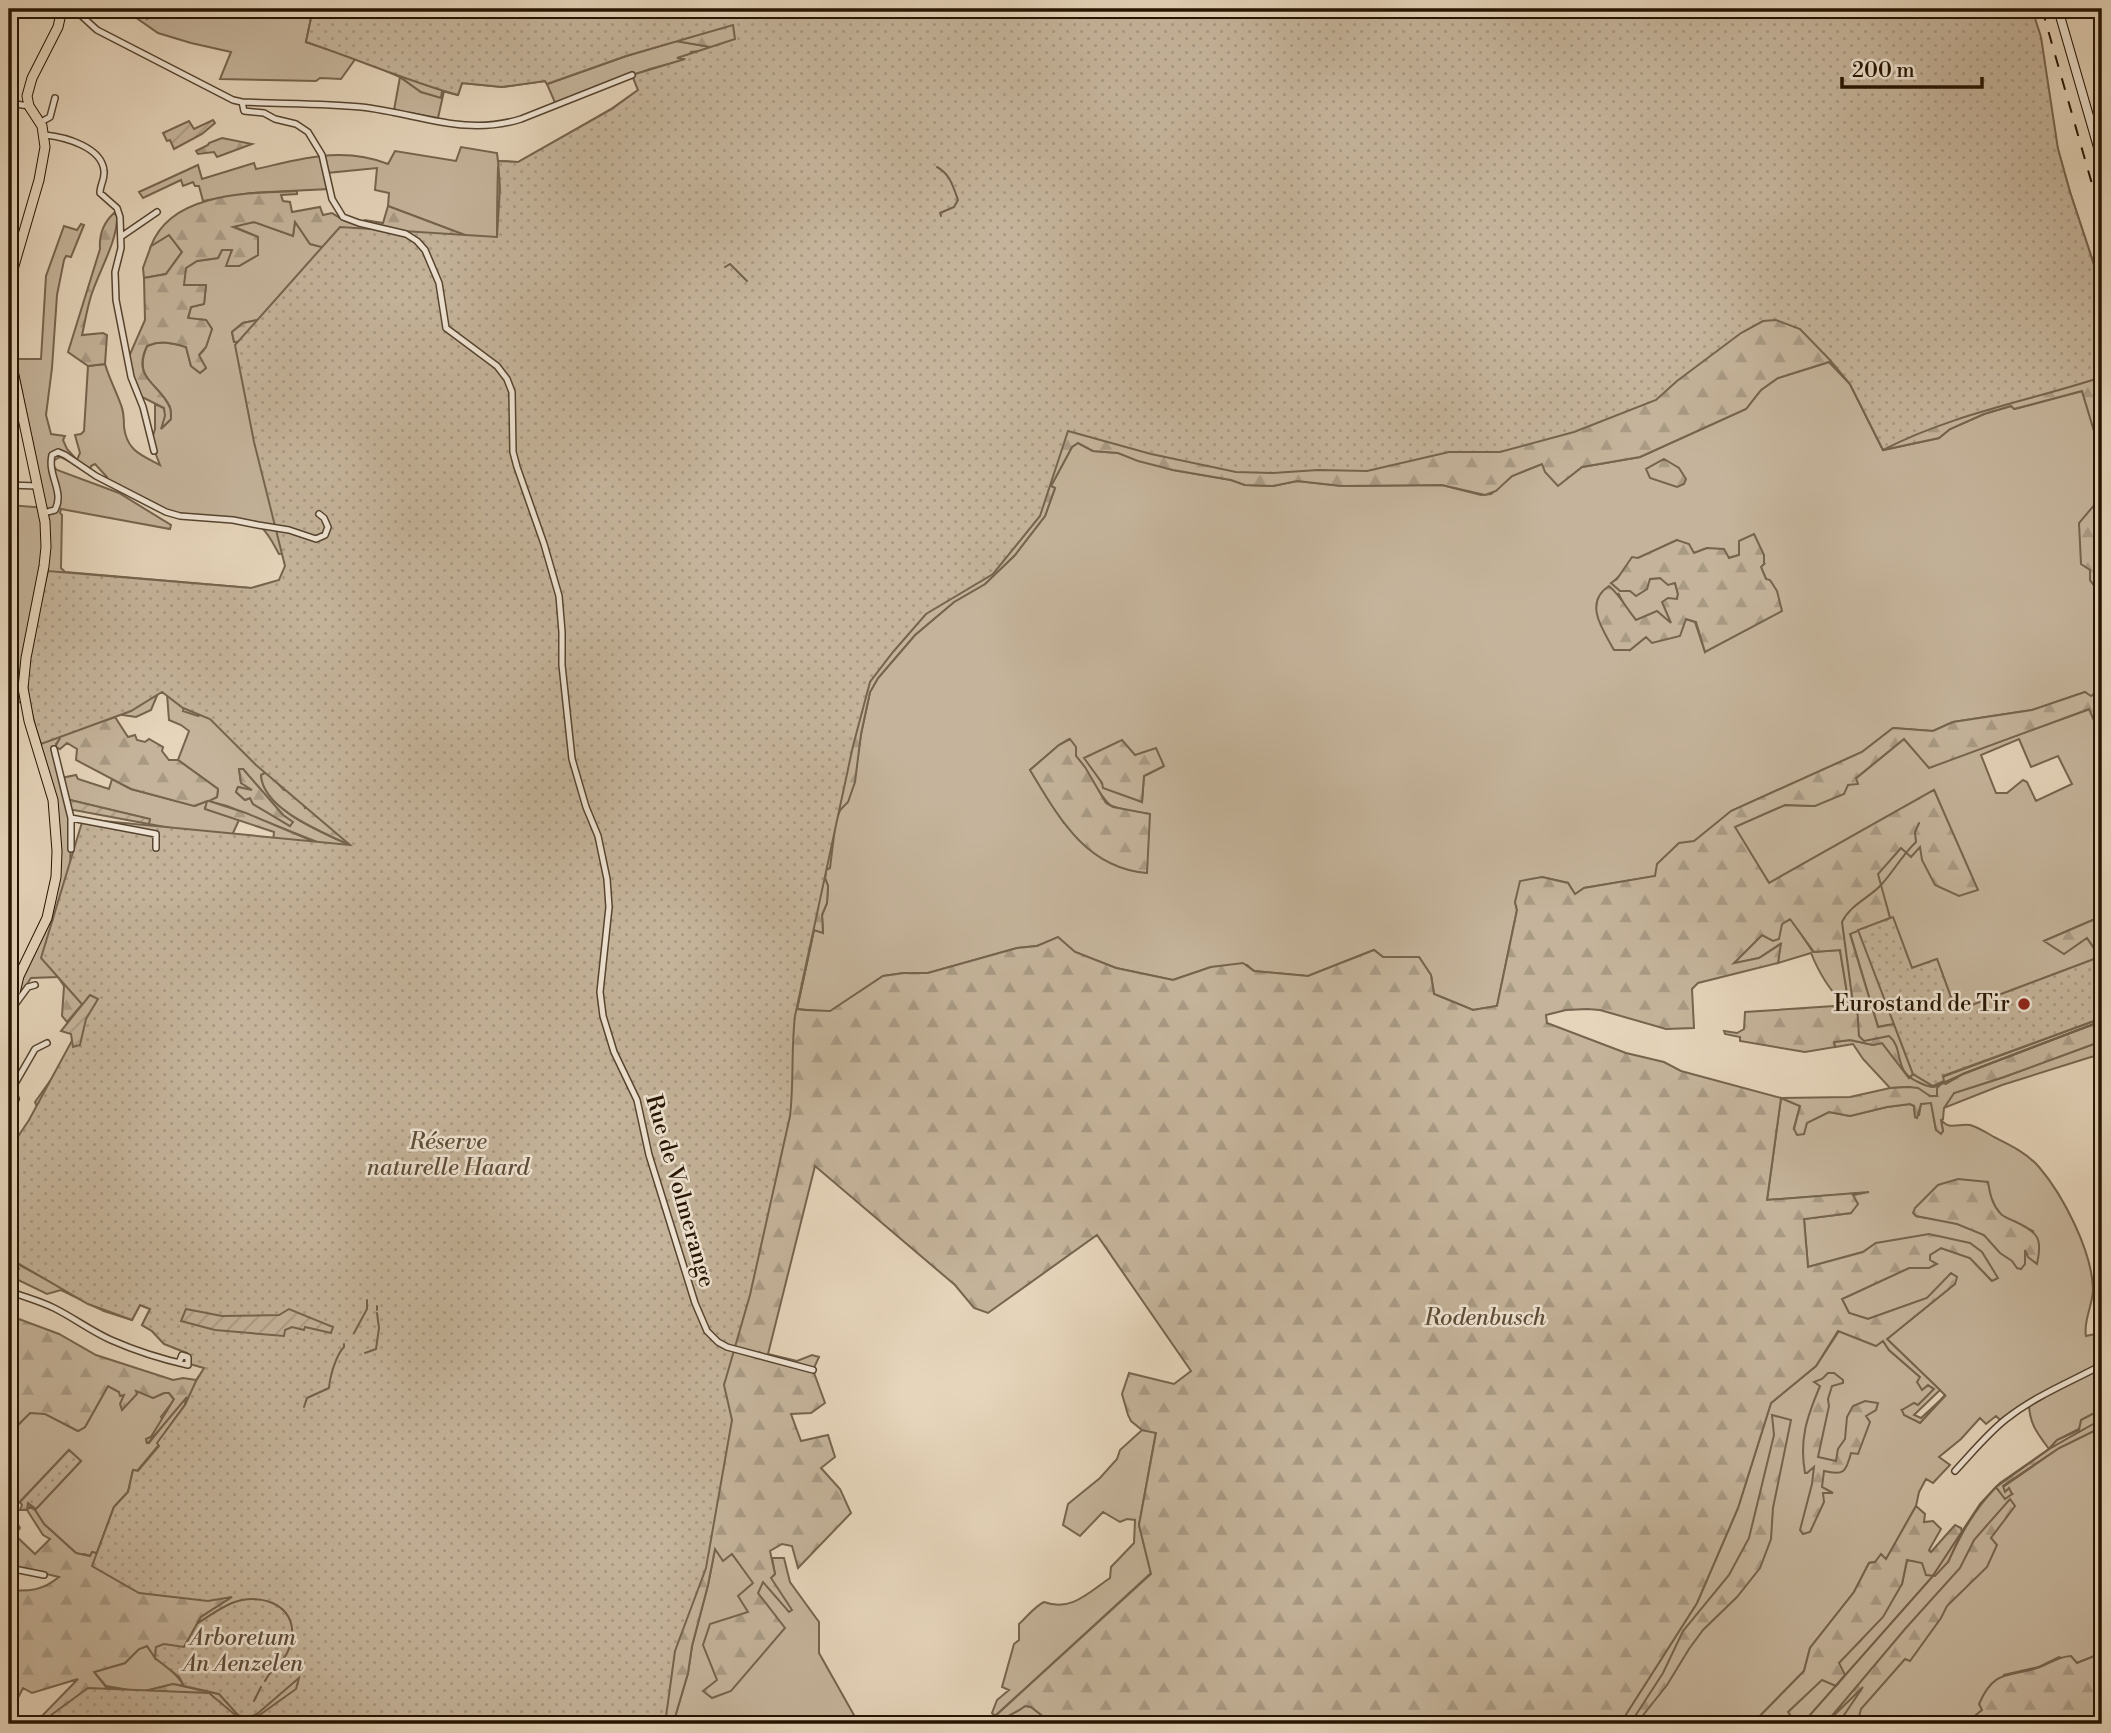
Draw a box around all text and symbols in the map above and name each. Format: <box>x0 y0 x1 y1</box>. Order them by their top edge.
scale bar <box>1842 46 1982 90</box>
text: 200 m <box>1852 58 1915 84</box>
place label: Eurostand de Tir <box>1834 990 2010 1018</box>
marker: Eurostand de Tir <box>2016 996 2032 1012</box>
street label: Rue de Volmerange <box>639 1091 721 1291</box>
park label: Réserve naturelle Haard <box>367 1128 530 1182</box>
park label: Rodenbusch <box>1423 1304 1546 1332</box>
park label: Arboretum An Aenzelen <box>180 1624 304 1678</box>

